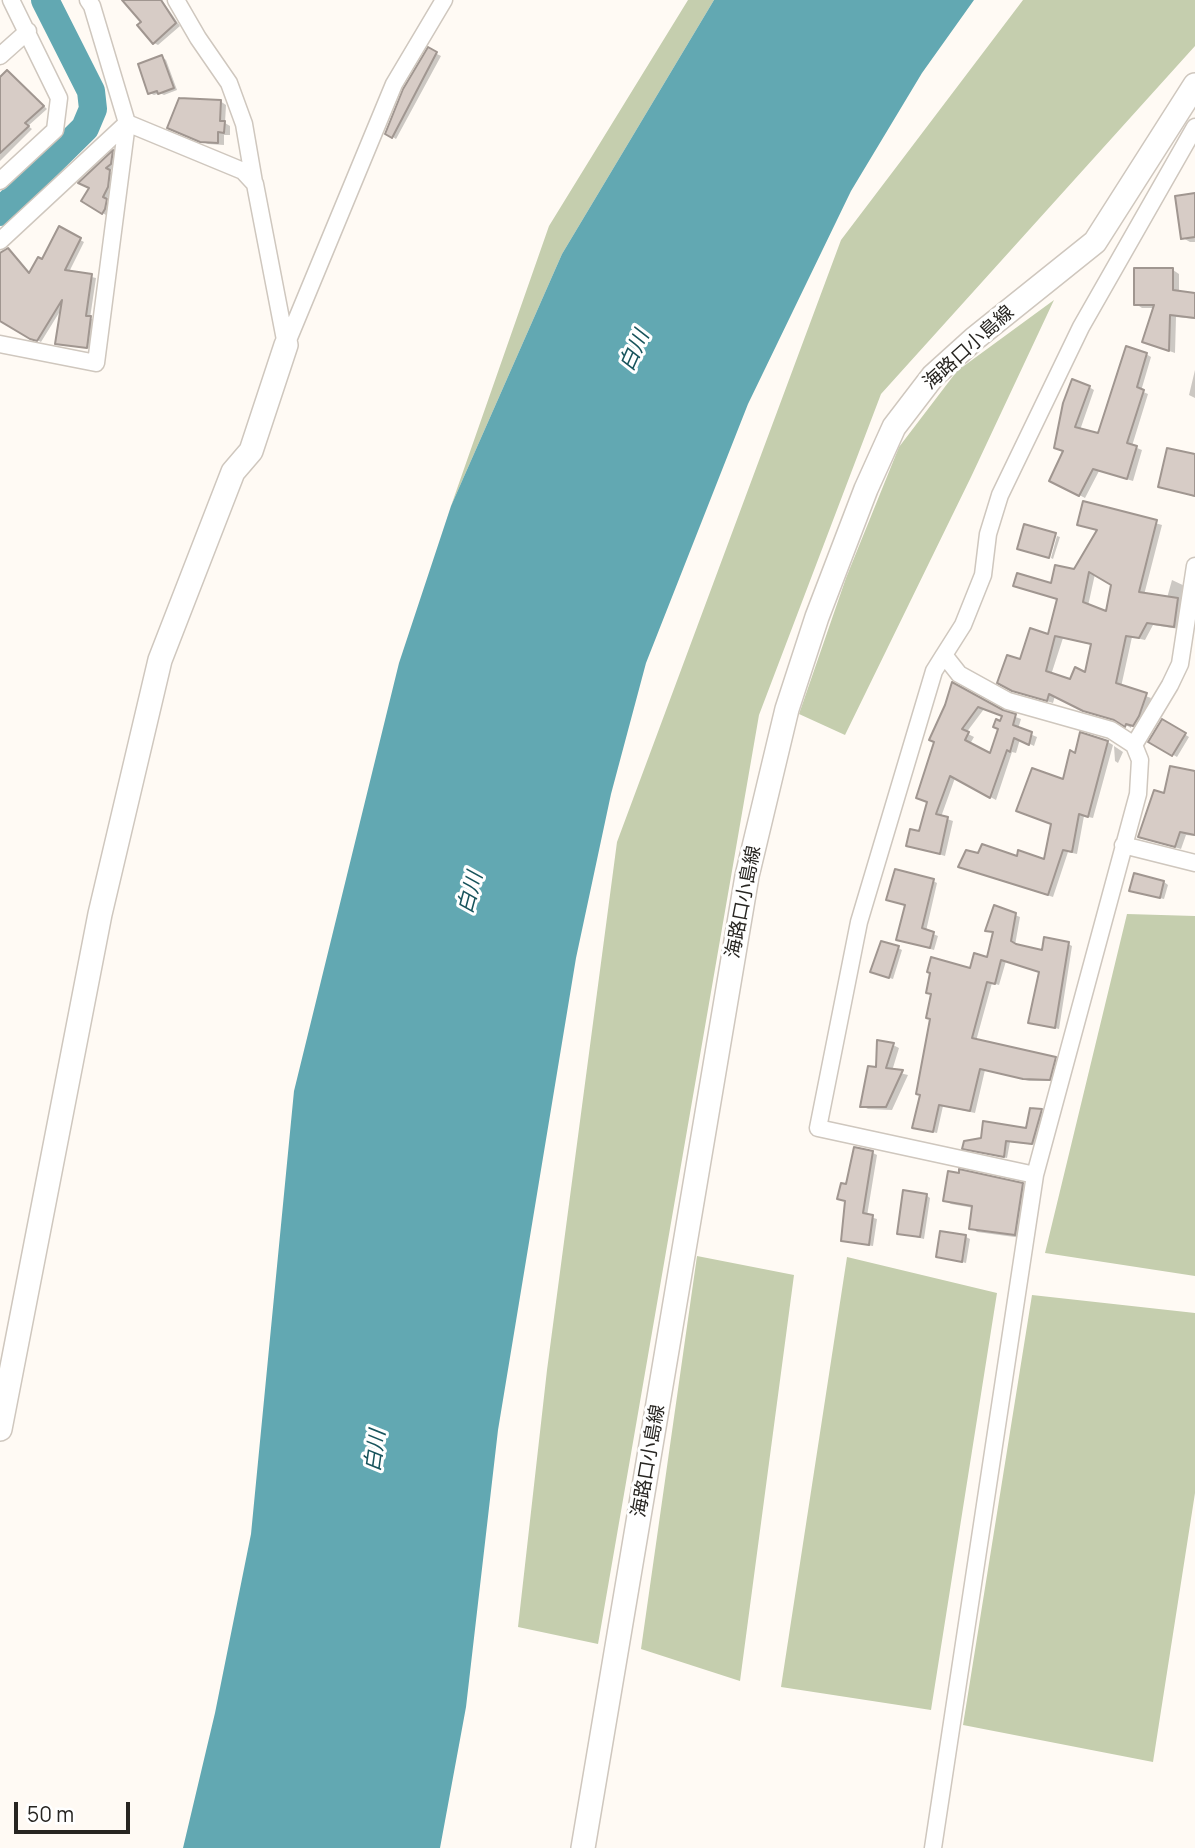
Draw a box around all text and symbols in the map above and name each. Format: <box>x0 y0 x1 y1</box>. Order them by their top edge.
street label: 海路口小島線 <box>919 301 1019 395</box>
water label: 白川 <box>615 327 655 375</box>
street label: 海路口小島線 <box>722 844 766 960</box>
water label: 白川 <box>453 869 489 917</box>
street label: 海路口小島線 <box>628 1403 670 1519</box>
water label: 白川 <box>361 1428 391 1474</box>
scale bar <box>18 1788 133 1832</box>
text: 50 m <box>27 1800 74 1828</box>

